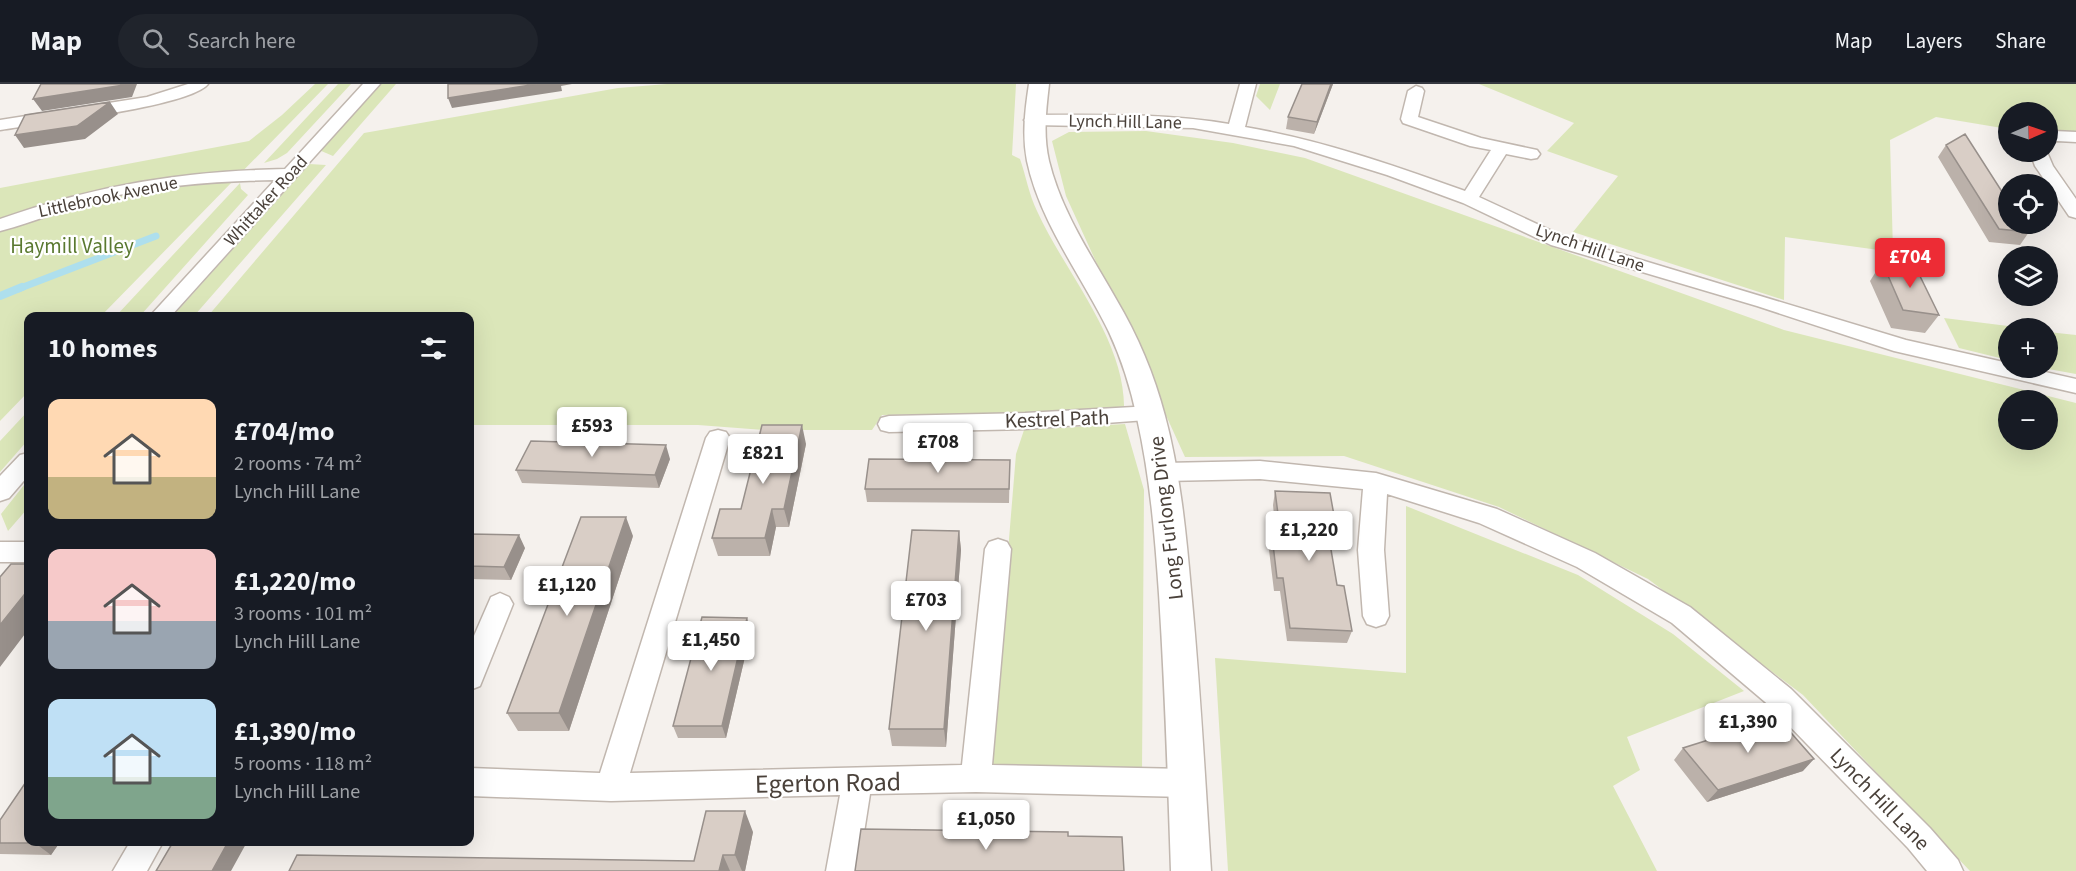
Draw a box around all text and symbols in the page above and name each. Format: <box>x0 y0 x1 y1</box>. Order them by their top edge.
search box <box>118 14 538 68</box>
text: Map <box>30 21 82 61</box>
icon: search <box>139 25 172 58</box>
text: Search here <box>187 25 296 57</box>
text: Map <box>1835 26 1872 56</box>
text: Layers <box>1905 26 1962 56</box>
text: Share <box>1995 26 2046 56</box>
north arrow <box>1998 102 2058 162</box>
map controls <box>1998 102 2058 450</box>
street label: Lynch Hill Lane <box>1068 109 1182 135</box>
street label: Whittaker Road <box>218 150 314 252</box>
street label: Littlebrook Avenue <box>36 170 180 224</box>
button: locate <box>1998 174 2058 234</box>
street label: Lynch Hill Lane <box>1532 218 1648 278</box>
park label: Haymill Valley <box>10 231 134 261</box>
pin: £704 <box>1874 238 1946 289</box>
text: £704 <box>1889 243 1931 271</box>
button: layers <box>1998 246 2058 306</box>
button: + <box>1998 318 2058 378</box>
text: 10 homes <box>48 330 157 367</box>
icon: filters <box>417 332 450 365</box>
button: − <box>1998 390 2058 450</box>
street label: Kestrel Path <box>1004 402 1110 436</box>
pin: £593 <box>556 407 628 458</box>
text: £593 <box>571 412 613 440</box>
text: £704/mo <box>234 413 334 450</box>
icon: home <box>96 423 168 495</box>
pin: £708 <box>902 423 974 474</box>
text: £708 <box>917 428 959 456</box>
pin: £821 <box>727 434 799 485</box>
street label: Long Furlong Drive <box>1141 434 1191 602</box>
text: £821 <box>742 439 784 467</box>
text: 2 rooms · 74 m² <box>234 450 362 478</box>
text: Lynch Hill Lane <box>234 478 360 506</box>
pin: £1,220 <box>1260 511 1358 562</box>
text: £1,220 <box>1280 516 1338 544</box>
text: £1,220/mo <box>234 563 356 600</box>
pin: £1,120 <box>518 566 616 617</box>
text: £1,120 <box>538 571 596 599</box>
icon: home <box>96 573 168 645</box>
pin: £703 <box>890 581 962 632</box>
text: £703 <box>905 586 947 614</box>
text: 3 rooms · 101 m² <box>234 600 372 628</box>
pin: £1,450 <box>662 621 760 672</box>
text: £1,450 <box>682 626 740 654</box>
text: Lynch Hill Lane <box>234 628 360 656</box>
pin: £1,390 <box>1699 703 1797 754</box>
text: £1,390 <box>1719 708 1777 736</box>
text: £1,390/mo <box>234 713 356 750</box>
icon: home <box>96 723 168 795</box>
street label: Lynch Hill Lane <box>1823 741 1937 857</box>
text: 5 rooms · 118 m² <box>234 750 372 778</box>
street label: Egerton Road <box>755 763 901 803</box>
text: Lynch Hill Lane <box>234 778 360 806</box>
pin: £1,050 <box>937 800 1035 851</box>
text: £1,050 <box>957 805 1015 833</box>

